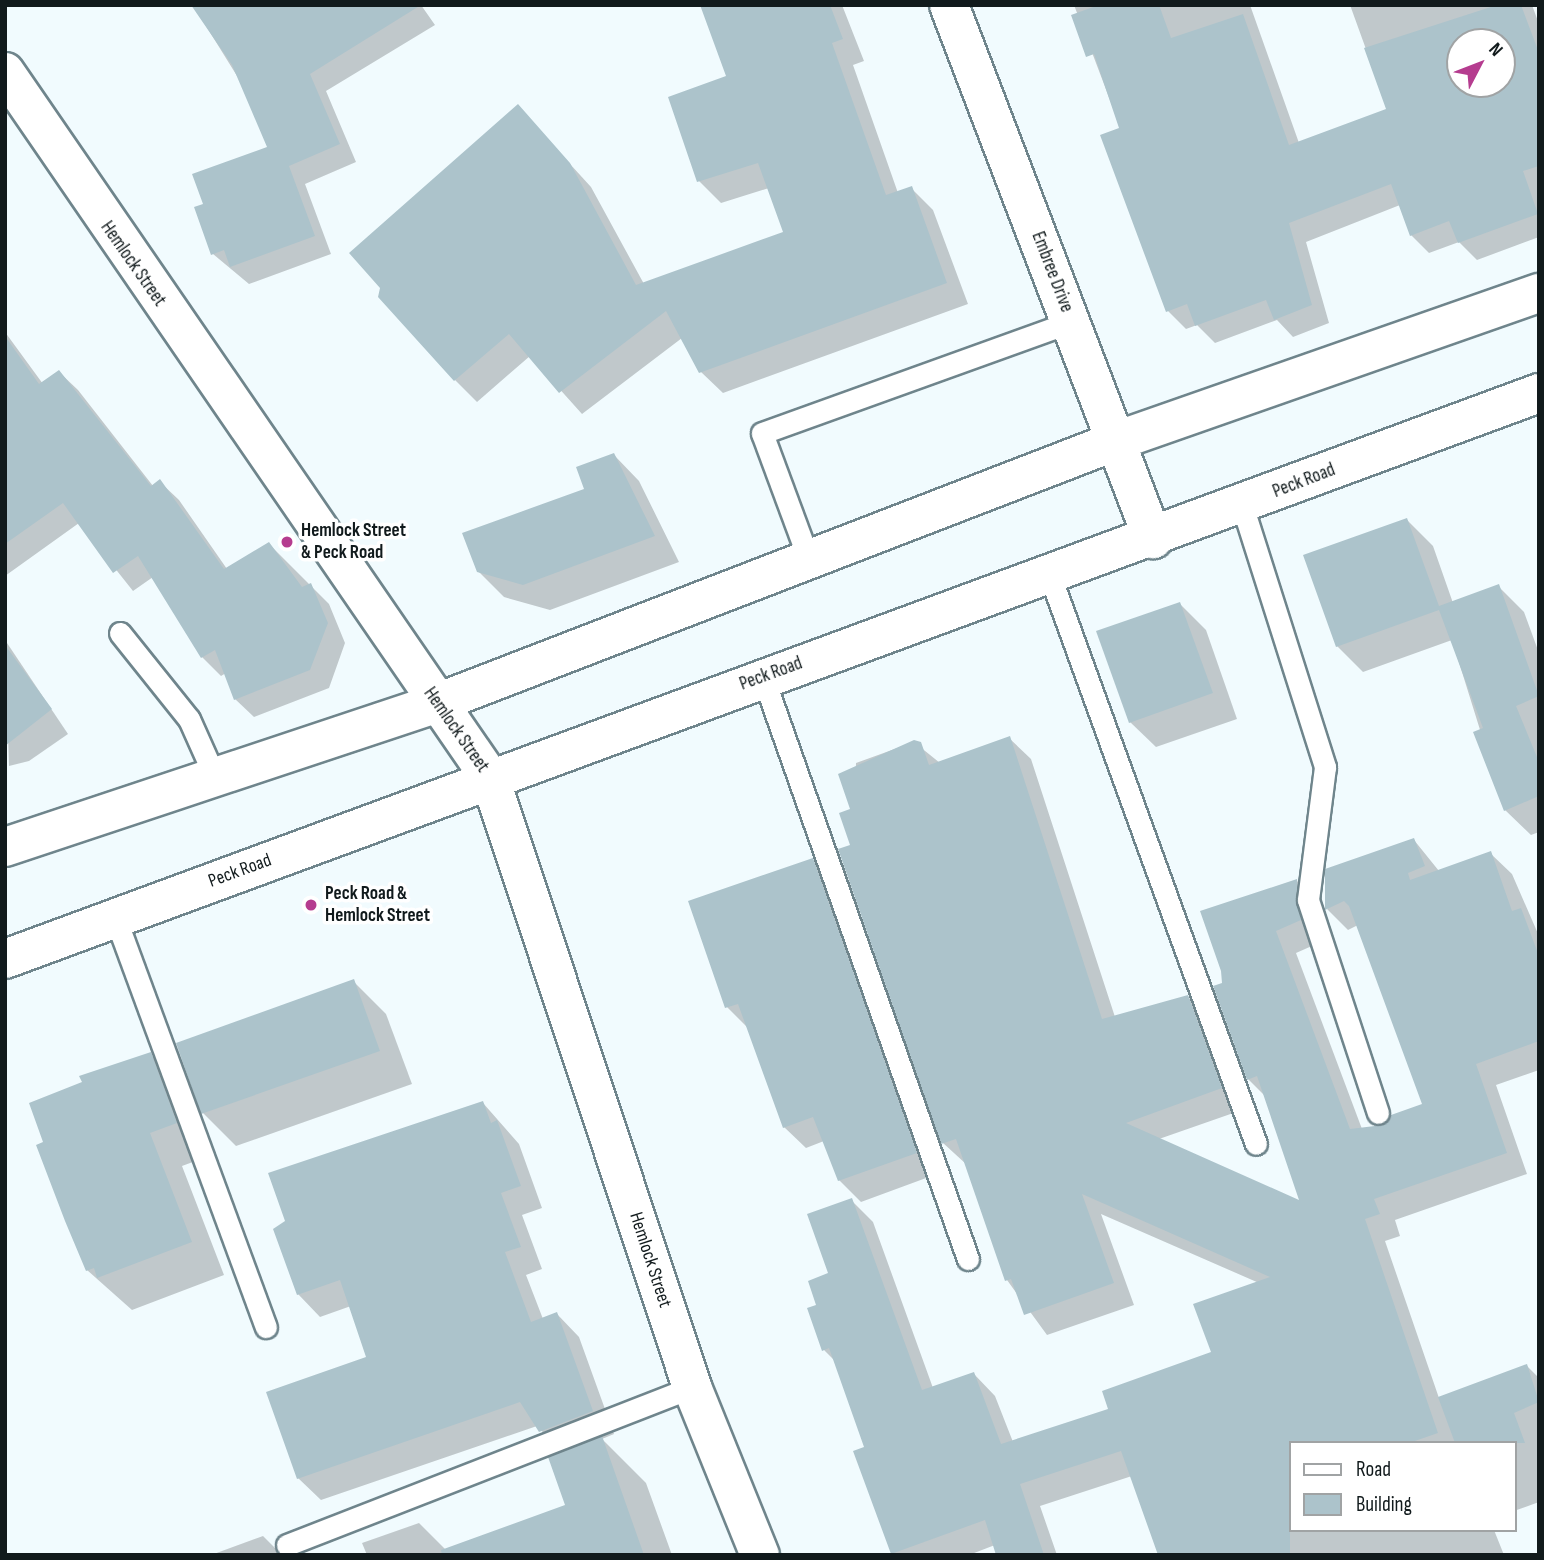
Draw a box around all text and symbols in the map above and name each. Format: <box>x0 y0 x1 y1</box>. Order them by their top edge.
north arrow <box>1446 28 1516 98</box>
text: N <box>1484 38 1507 61</box>
street label: Hemlock Street <box>95 217 171 311</box>
street label: Embree Drive <box>1026 228 1078 316</box>
street label: Peck Road <box>1269 459 1339 503</box>
place label: Hemlock Street & Peck Road <box>301 520 406 564</box>
marker: Hemlock Street & Peck Road <box>279 534 295 550</box>
street label: Peck Road <box>736 652 806 696</box>
street label: Hemlock Street <box>418 683 494 777</box>
street label: Peck Road <box>205 849 275 893</box>
place label: Peck Road & Hemlock Street <box>325 883 430 927</box>
marker: Peck Road & Hemlock Street <box>303 897 319 913</box>
street label: Hemlock Street <box>624 1209 676 1311</box>
legend <box>1288 1441 1516 1532</box>
text: Road <box>1356 1457 1391 1482</box>
text: Building <box>1356 1492 1412 1517</box>

